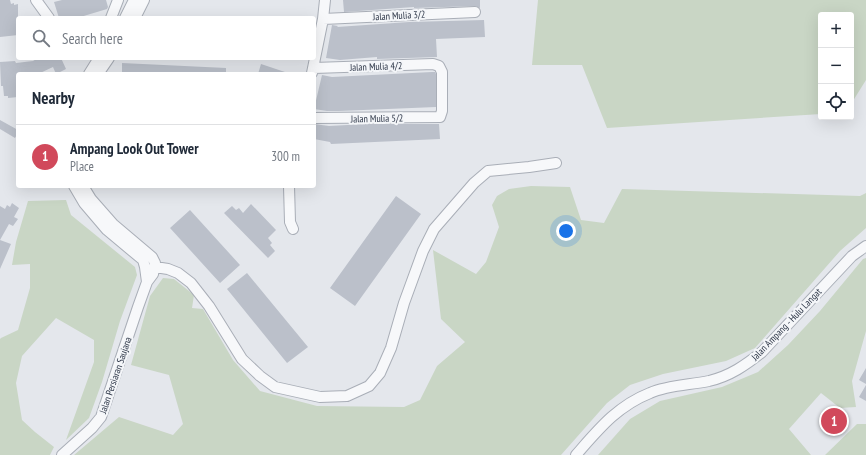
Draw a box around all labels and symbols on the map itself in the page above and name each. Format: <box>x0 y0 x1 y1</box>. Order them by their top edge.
street label: Jalan Mulia 3/2 <box>371 8 426 23</box>
street label: Jalan Mulia 4/2 <box>349 59 402 74</box>
street label: Jalan Mulia 5/2 <box>350 112 403 125</box>
your location <box>556 221 576 241</box>
street label: Jalan Ampang - Hulu Langat <box>748 285 824 364</box>
street label: Jalan Persiaran Saujana <box>96 335 135 416</box>
pin: 1 <box>821 406 847 436</box>

